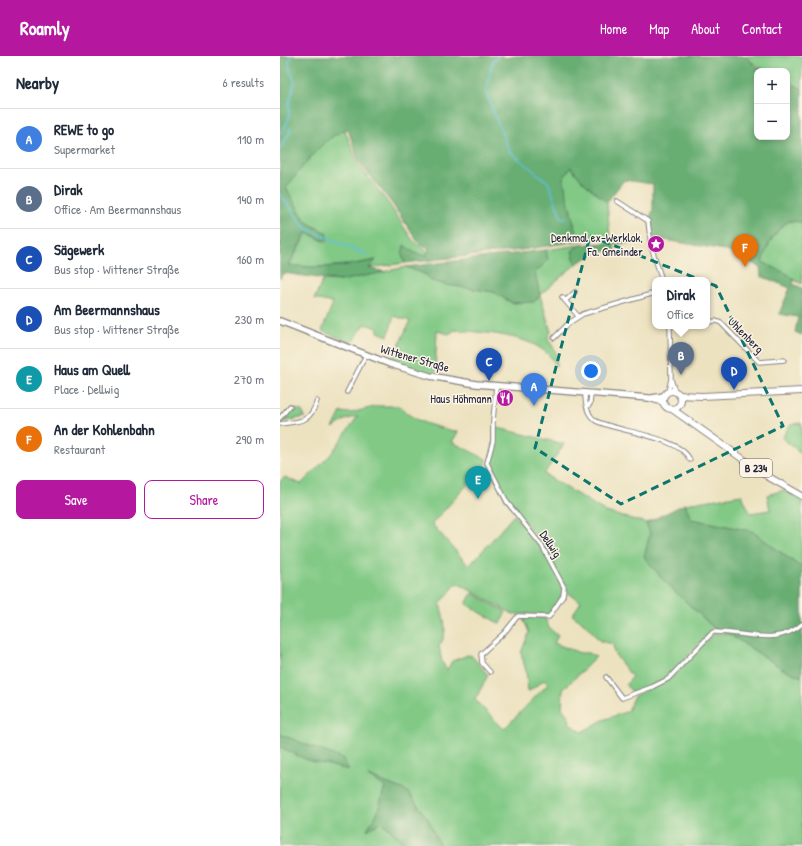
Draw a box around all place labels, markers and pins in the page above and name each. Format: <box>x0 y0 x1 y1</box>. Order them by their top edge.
place label: Denkmal ex-Werklok, Fa. Gmeinder <box>551 229 643 260</box>
place icon: Denkmal ex-Werklok, Fa. Gmeinder <box>646 234 666 254</box>
pin: F <box>732 234 758 267</box>
pin: B <box>668 342 694 375</box>
pin: C <box>476 348 502 381</box>
pin: D <box>721 357 747 390</box>
pin: A <box>521 373 547 406</box>
restaurant icon: Haus Höhmann <box>495 388 515 408</box>
place label: Haus Höhmann <box>430 390 492 407</box>
pin: E <box>465 466 491 499</box>

